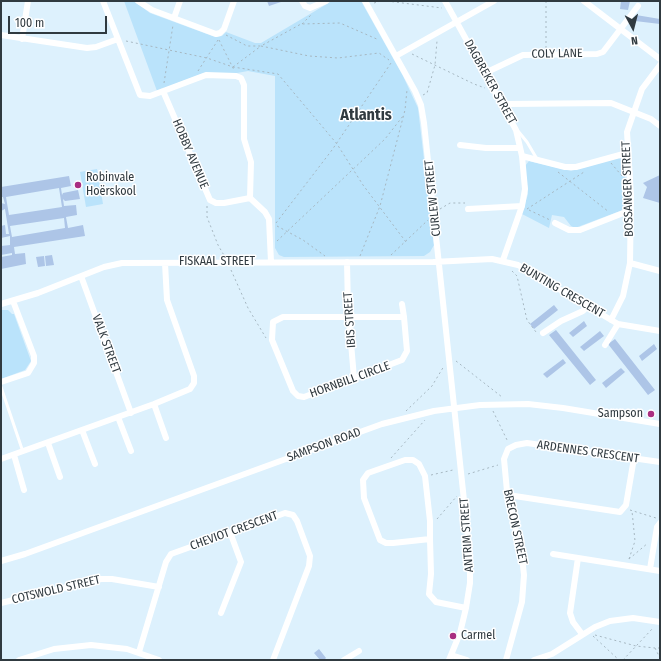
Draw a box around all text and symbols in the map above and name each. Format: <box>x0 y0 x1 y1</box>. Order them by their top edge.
scale bar <box>10 8 109 34</box>
north arrow <box>613 8 653 48</box>
text: 100 m <box>15 16 44 30</box>
text: N <box>630 34 639 47</box>
street label: DAGBREKER STREET <box>461 37 519 127</box>
street label: COLY LANE <box>531 46 583 62</box>
district label: Atlantis <box>340 106 392 126</box>
street label: HOBBY AVENUE <box>169 117 211 191</box>
street label: BOSSANGER STREET <box>619 141 637 237</box>
street label: CURLEW STREET <box>422 159 444 237</box>
place label: Robinvale Hoërskool <box>86 171 136 199</box>
marker: Robinvale Hoërskool <box>73 180 83 190</box>
street label: FISKAAL STREET <box>179 255 255 269</box>
street label: BUNTING CRESCENT <box>517 261 607 321</box>
street label: IBIS STREET <box>341 291 359 349</box>
street label: VALK STREET <box>89 313 123 375</box>
street label: HORNBILL CIRCLE <box>308 359 392 401</box>
place label: Sampson <box>598 407 643 421</box>
marker: Sampson <box>646 409 656 419</box>
street label: SAMPSON ROAD <box>285 425 363 465</box>
street label: ARDENNES CRESCENT <box>536 438 640 466</box>
street label: BRECON STREET <box>500 488 530 566</box>
street label: ANTRIM STREET <box>457 497 477 573</box>
street label: CHEVIOT CRESCENT <box>188 508 280 554</box>
street label: COTSWOLD STREET <box>10 573 102 607</box>
place label: Carmel <box>461 629 495 643</box>
marker: Carmel <box>448 631 458 641</box>

